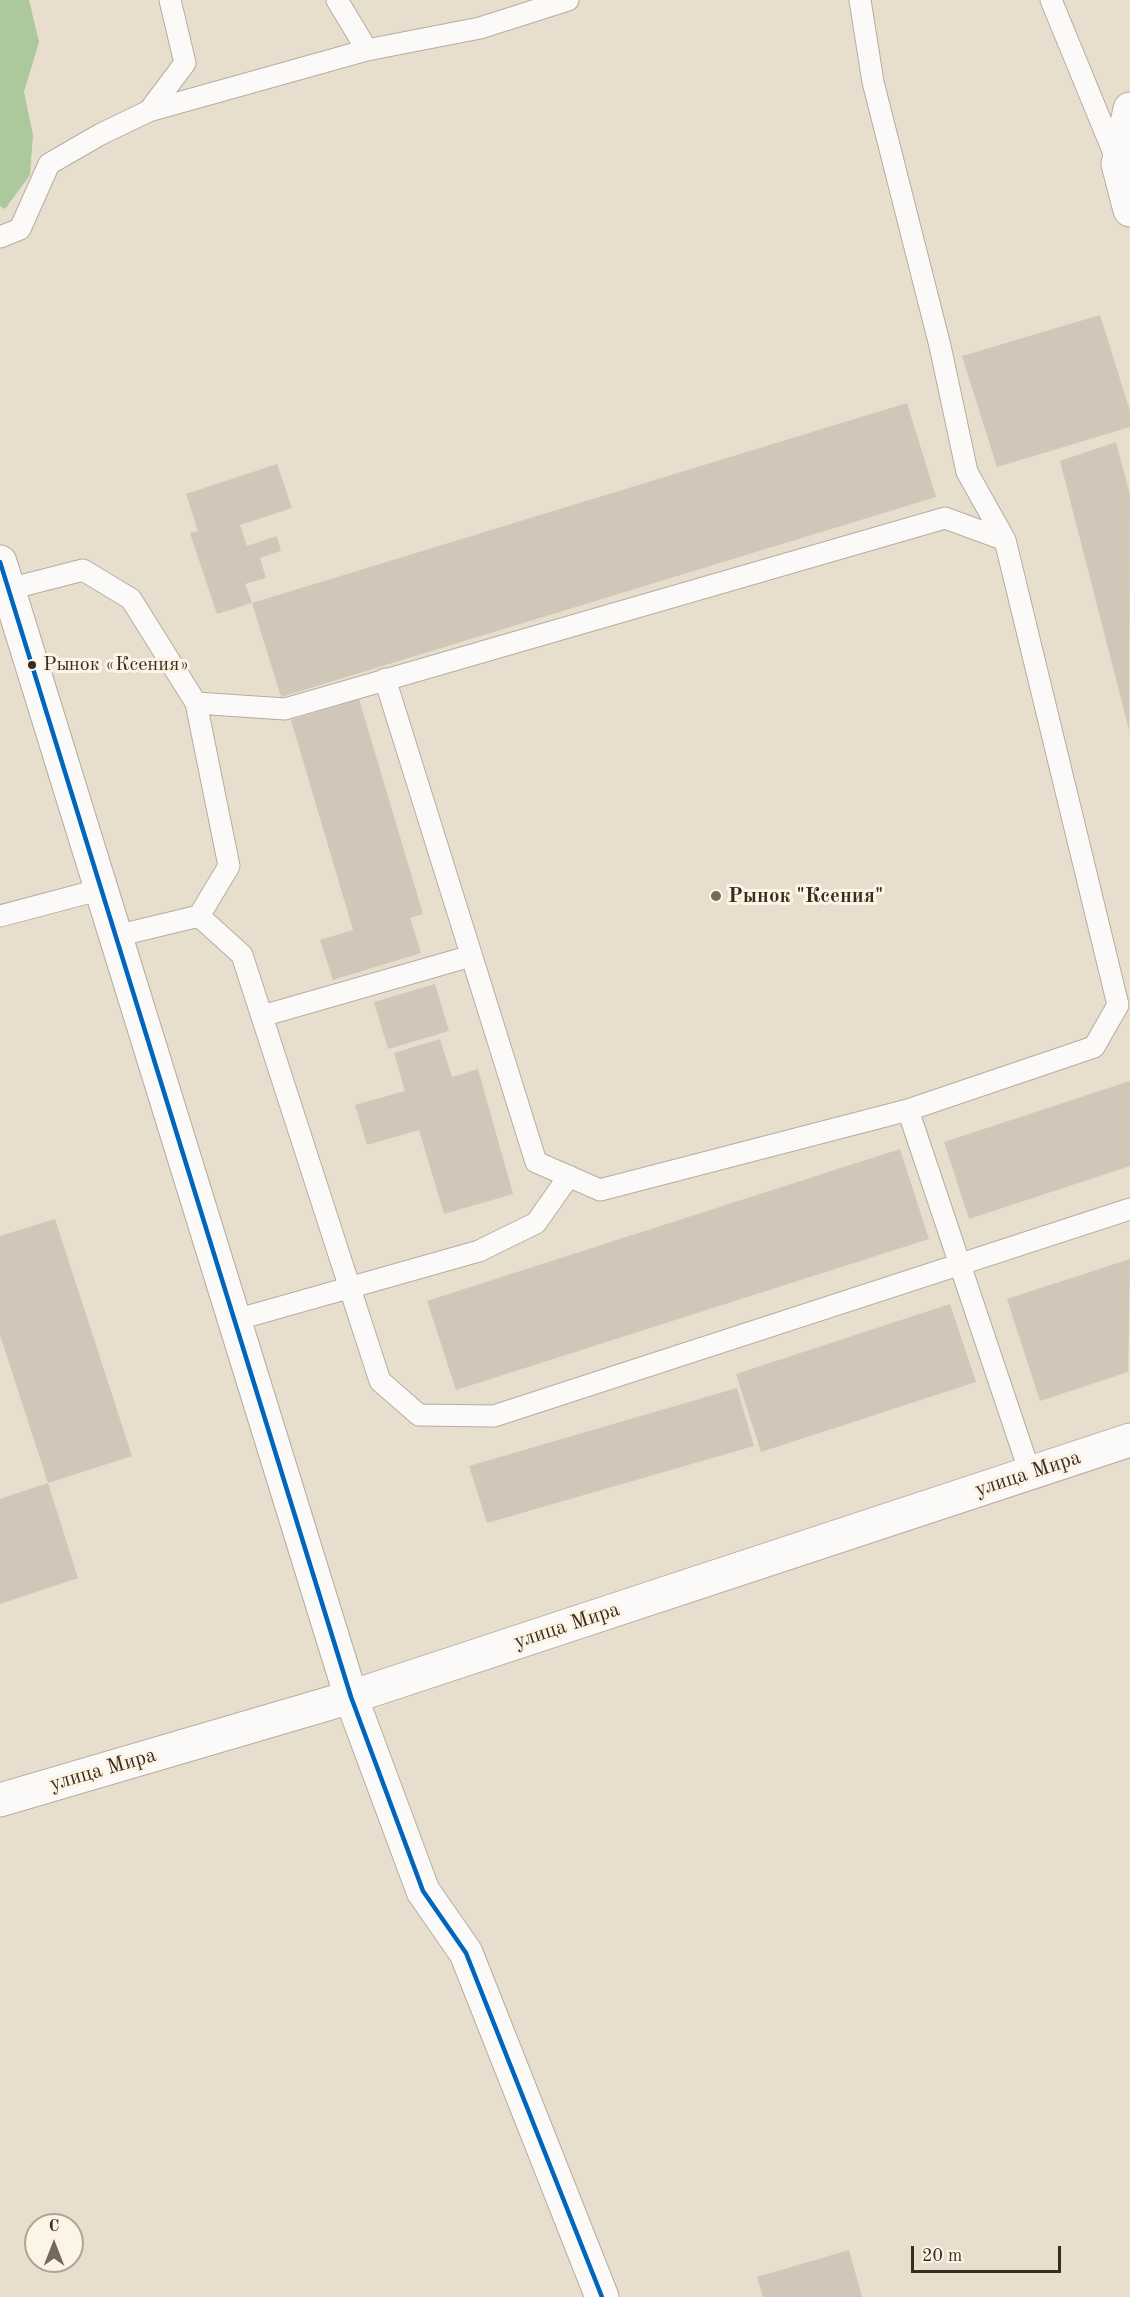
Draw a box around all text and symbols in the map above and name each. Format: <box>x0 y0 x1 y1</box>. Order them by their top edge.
place label: Рынок «Ксения» <box>43 653 189 677</box>
marker: Рынок «Ксения» <box>26 659 38 671</box>
place label: Рынок "Ксения" <box>728 883 883 909</box>
marker: Рынок "Ксения" <box>709 889 723 903</box>
street label: улица Мира <box>972 1445 1084 1503</box>
street label: улица Мира <box>511 1597 623 1655</box>
street label: улица Мира <box>47 1743 159 1797</box>
north arrow <box>24 2213 84 2273</box>
text: С <box>49 2219 59 2235</box>
scale bar <box>914 2234 1064 2272</box>
text: 20 m <box>922 2247 962 2265</box>

